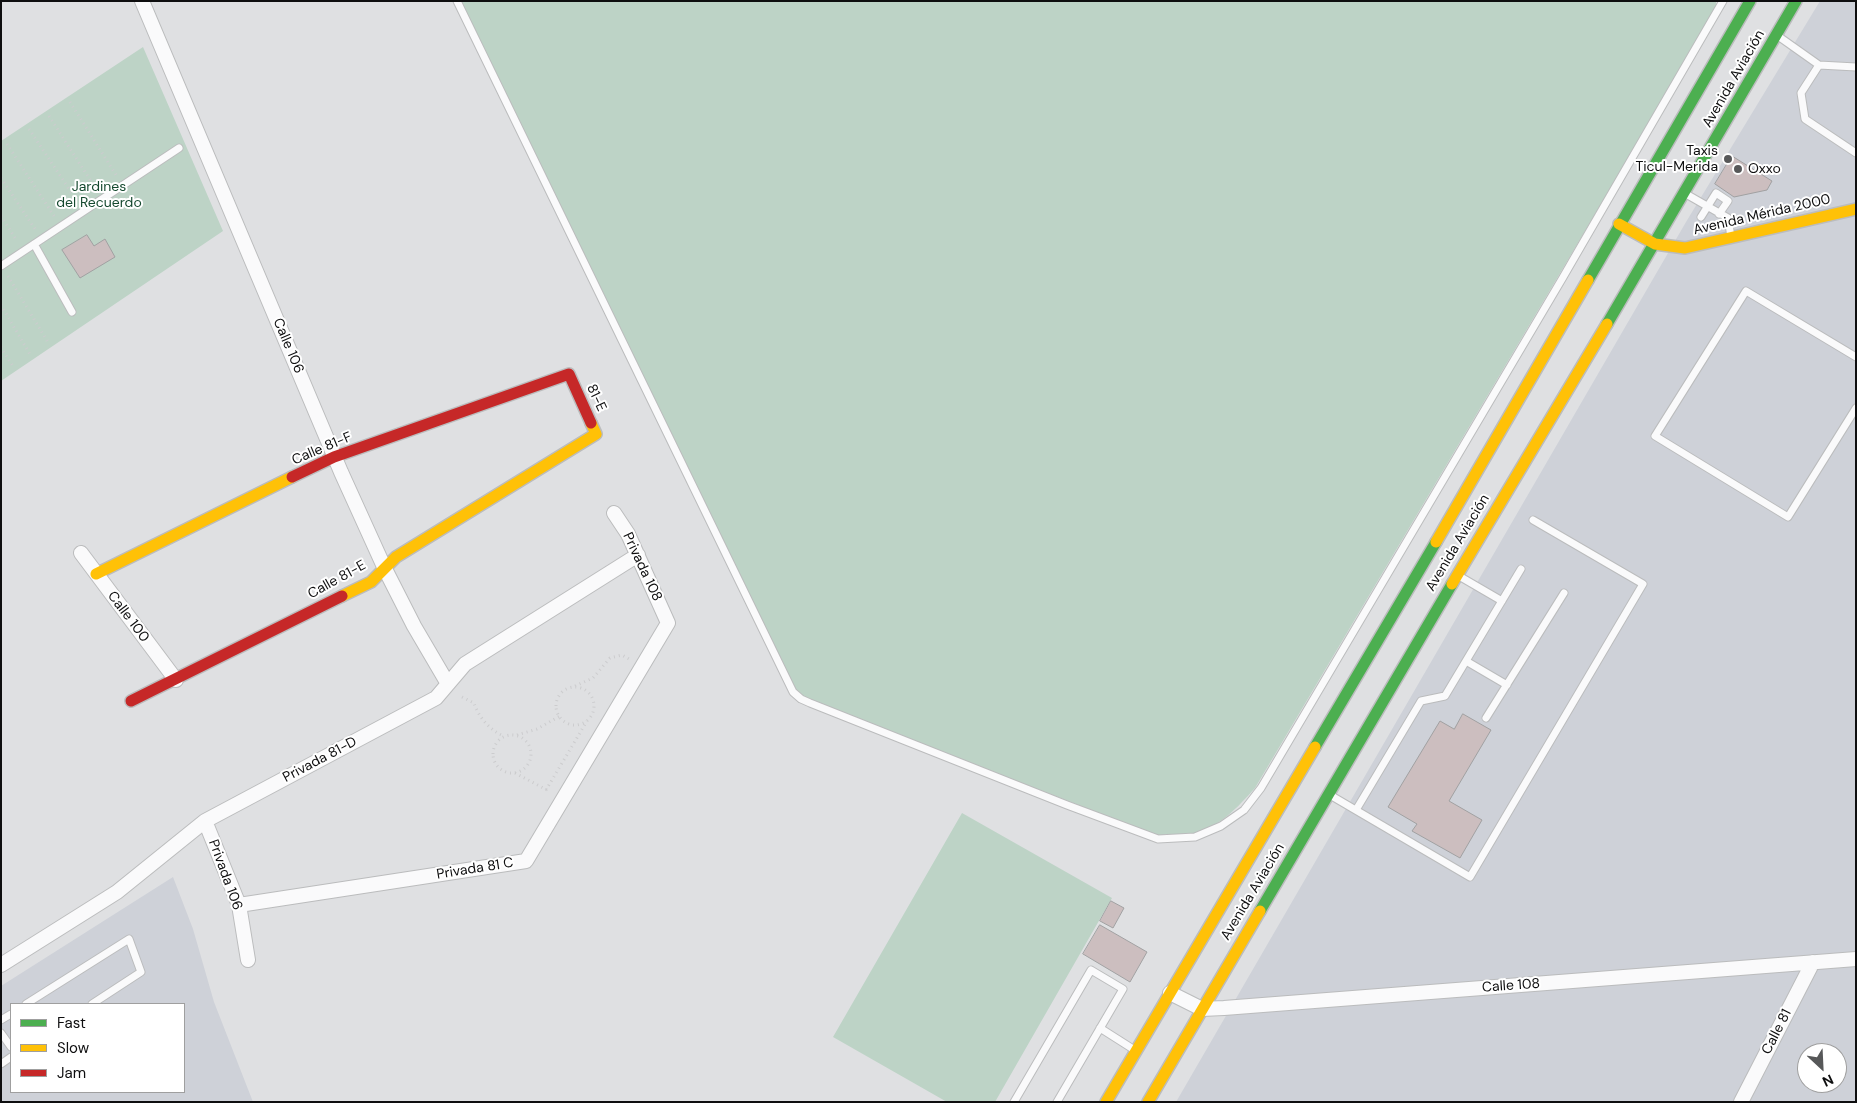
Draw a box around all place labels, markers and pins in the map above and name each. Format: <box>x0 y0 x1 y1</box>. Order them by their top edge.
place label: Taxis Ticul-Merida <box>1635 143 1718 176</box>
marker: Taxis Ticul-Merida <box>1722 153 1734 165</box>
place label: Oxxo <box>1748 161 1781 177</box>
marker: Oxxo <box>1732 163 1744 175</box>

